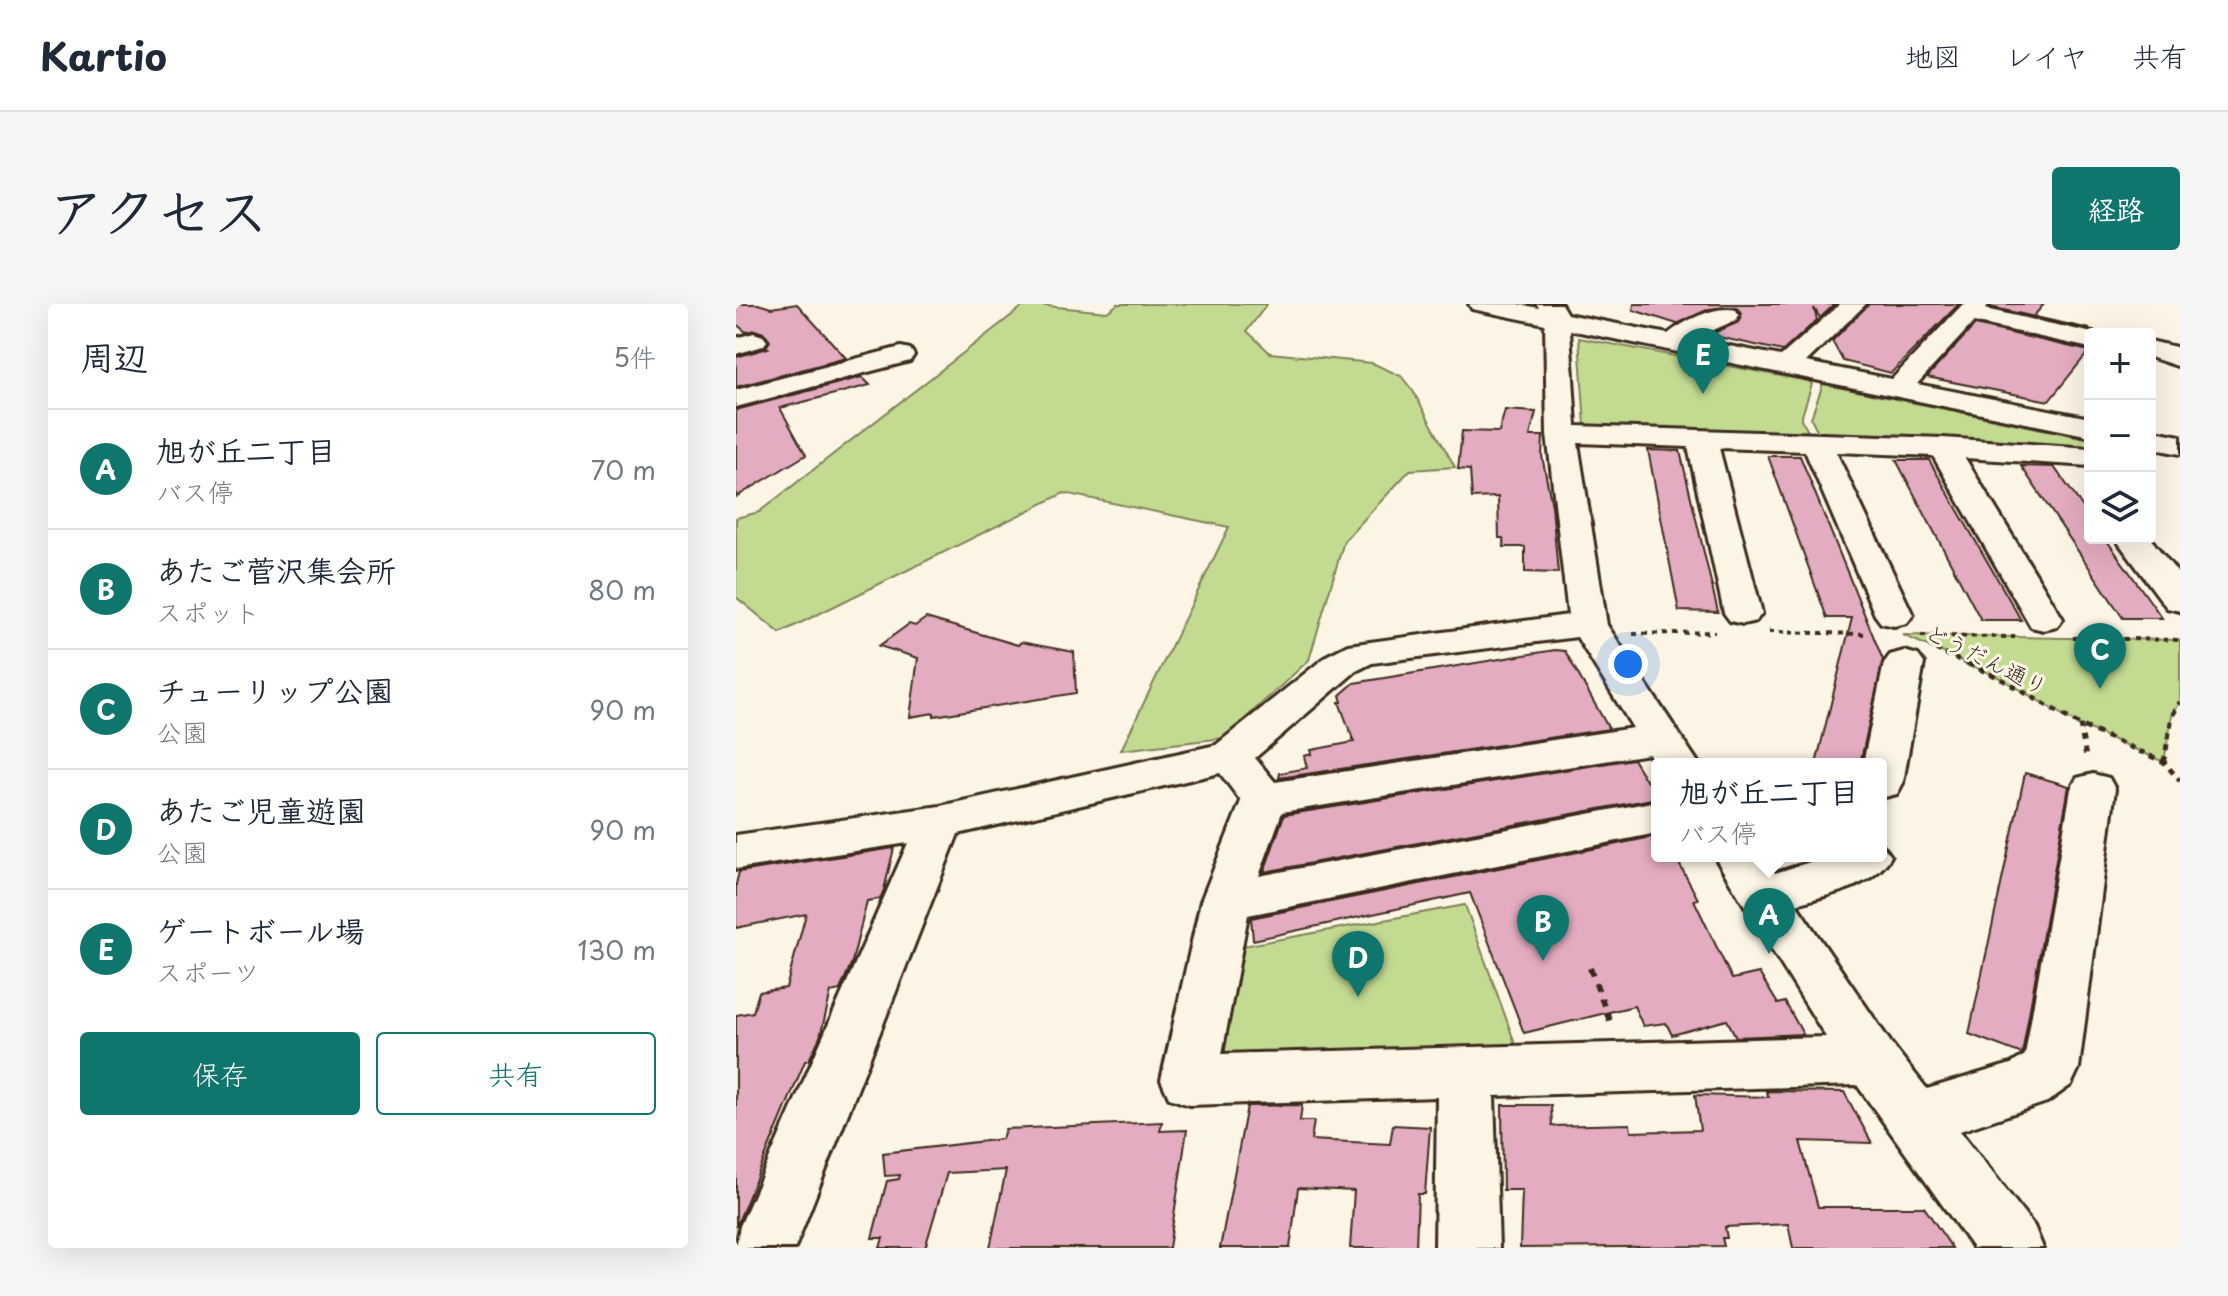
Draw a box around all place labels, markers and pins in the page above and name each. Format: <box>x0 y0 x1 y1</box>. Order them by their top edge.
pin: E <box>1677 328 1729 394</box>
pin: C <box>2074 623 2126 689</box>
pin: A <box>1743 888 1795 954</box>
pin: B <box>1517 895 1569 961</box>
pin: D <box>1332 931 1384 997</box>

